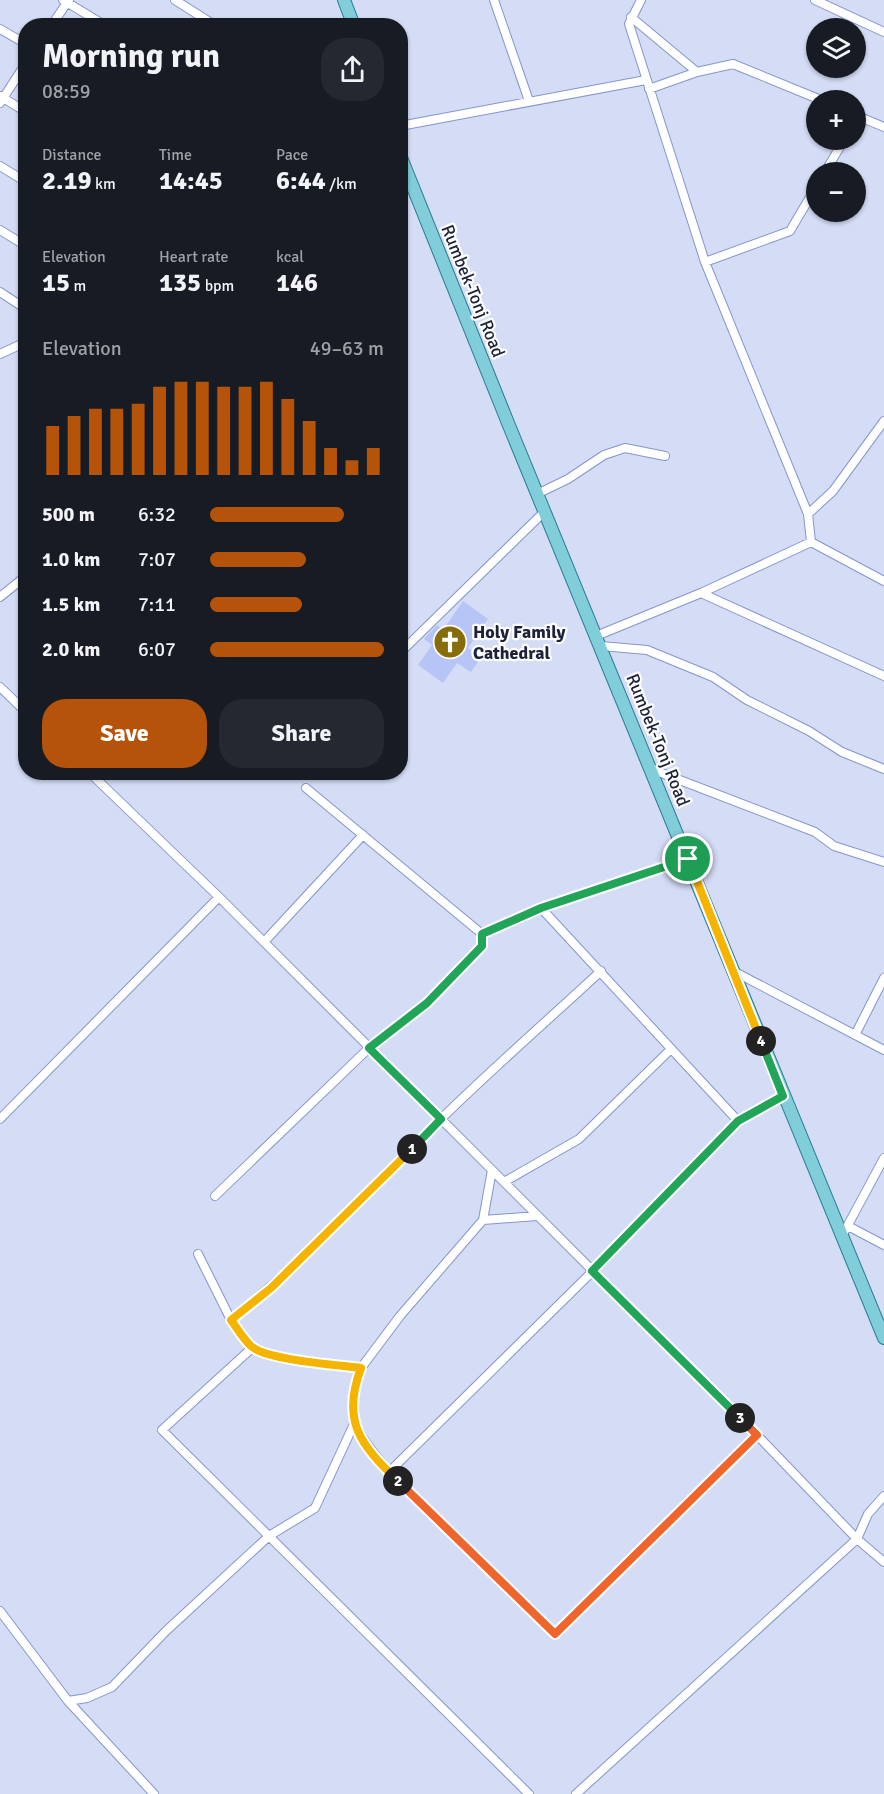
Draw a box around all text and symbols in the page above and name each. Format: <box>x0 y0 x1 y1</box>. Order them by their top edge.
map controls <box>806 18 866 222</box>
button: layers <box>806 18 866 78</box>
text: Morning run <box>42 36 220 77</box>
button: share <box>321 38 384 101</box>
text: 08:59 <box>42 79 91 104</box>
button: + <box>806 90 866 150</box>
text: Distance <box>42 145 102 165</box>
text: Time <box>159 145 192 165</box>
text: Pace <box>276 145 308 165</box>
button: − <box>806 162 866 222</box>
text: 2.19 <box>42 165 92 197</box>
text: 14:45 <box>159 165 223 197</box>
text: 6:44 <box>276 165 326 197</box>
text: km <box>92 174 116 194</box>
text: /km <box>326 174 357 194</box>
street label: Rumbek-Tonj Road <box>436 221 510 361</box>
text: Elevation <box>42 247 106 267</box>
text: Heart rate <box>159 247 228 267</box>
text: kcal <box>276 247 304 267</box>
text: 15 <box>42 267 70 299</box>
text: 135 <box>159 267 201 299</box>
text: 146 <box>276 267 318 299</box>
text: m <box>70 276 86 296</box>
text: bpm <box>201 276 234 296</box>
text: Elevation <box>42 336 122 361</box>
text: 49–63 m <box>310 336 384 361</box>
text: 500 m <box>42 502 95 527</box>
text: 6:32 <box>138 502 176 527</box>
text: 1.0 km <box>42 547 100 572</box>
text: 7:07 <box>138 547 176 572</box>
text: 1.5 km <box>42 592 100 617</box>
text: 7:11 <box>138 592 176 617</box>
place label: Holy Family Cathedral <box>473 621 566 664</box>
church icon: Holy Family Cathedral <box>432 624 468 660</box>
text: 2.0 km <box>42 637 100 662</box>
text: 6:07 <box>138 637 176 662</box>
street label: Rumbek-Tonj Road <box>621 670 695 810</box>
button: Save <box>42 699 207 768</box>
button: Share <box>219 699 384 768</box>
pin <box>662 833 713 884</box>
icon: arrive <box>671 842 704 875</box>
pin: 4 <box>746 1026 776 1056</box>
text: 4 <box>757 1031 765 1051</box>
pin: 1 <box>397 1134 427 1164</box>
text: 1 <box>408 1139 416 1159</box>
pin: 3 <box>725 1403 755 1433</box>
text: 3 <box>736 1408 744 1428</box>
pin: 2 <box>383 1466 413 1496</box>
text: 2 <box>394 1471 402 1491</box>

